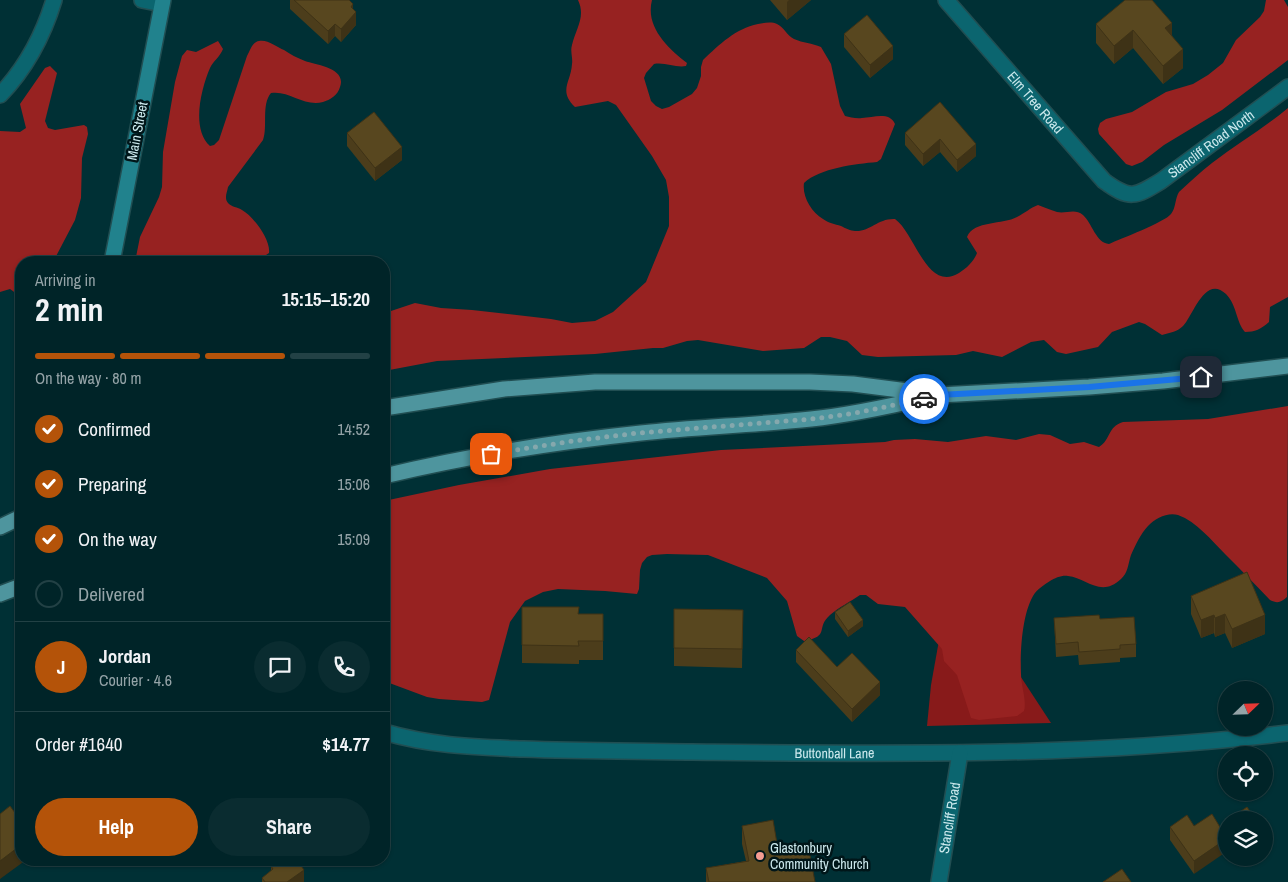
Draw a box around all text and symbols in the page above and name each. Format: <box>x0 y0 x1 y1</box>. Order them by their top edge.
street label: Elm Tree Road <box>1003 68 1067 137</box>
street label: Main Street <box>123 100 151 162</box>
street label: Stancliff Road North <box>1164 106 1258 182</box>
text: Arriving in <box>35 269 96 291</box>
text: 15:15–15:20 <box>282 286 370 312</box>
text: 2 min <box>35 288 104 331</box>
pin <box>1180 356 1222 398</box>
icon: home <box>1187 363 1215 391</box>
text: On the way · 80 m <box>35 367 141 389</box>
courier <box>899 374 949 424</box>
icon: car <box>910 385 938 413</box>
icon: check <box>35 415 63 443</box>
text: Confirmed <box>78 416 151 442</box>
text: 14:52 <box>337 418 370 440</box>
pin <box>470 433 512 475</box>
icon: bag <box>477 440 505 468</box>
icon: check <box>35 470 63 498</box>
text: Preparing <box>78 471 146 497</box>
text: 15:06 <box>337 473 370 495</box>
icon: check <box>35 525 63 553</box>
text: On the way <box>78 526 157 552</box>
text: 15:09 <box>337 528 370 550</box>
text: Delivered <box>78 581 145 607</box>
button: chat <box>254 641 306 693</box>
button: phone <box>318 641 370 693</box>
text: Jordan <box>99 643 151 669</box>
text: J <box>57 654 65 680</box>
text: Courier · 4.6 <box>99 669 172 691</box>
north arrow <box>1218 681 1272 736</box>
map controls <box>1218 681 1273 866</box>
text: Order #1640 <box>35 731 122 757</box>
text: $14.77 <box>322 731 370 757</box>
street label: Buttonball Lane <box>795 744 875 762</box>
button: locate <box>1218 746 1273 801</box>
street label: Stancliff Road <box>935 781 964 855</box>
button: Help <box>35 798 198 856</box>
button: Share <box>208 798 370 856</box>
button: layers <box>1218 811 1273 866</box>
place label: Glastonbury Community Church <box>770 839 869 873</box>
marker: Glastonbury Community Church <box>754 850 766 862</box>

